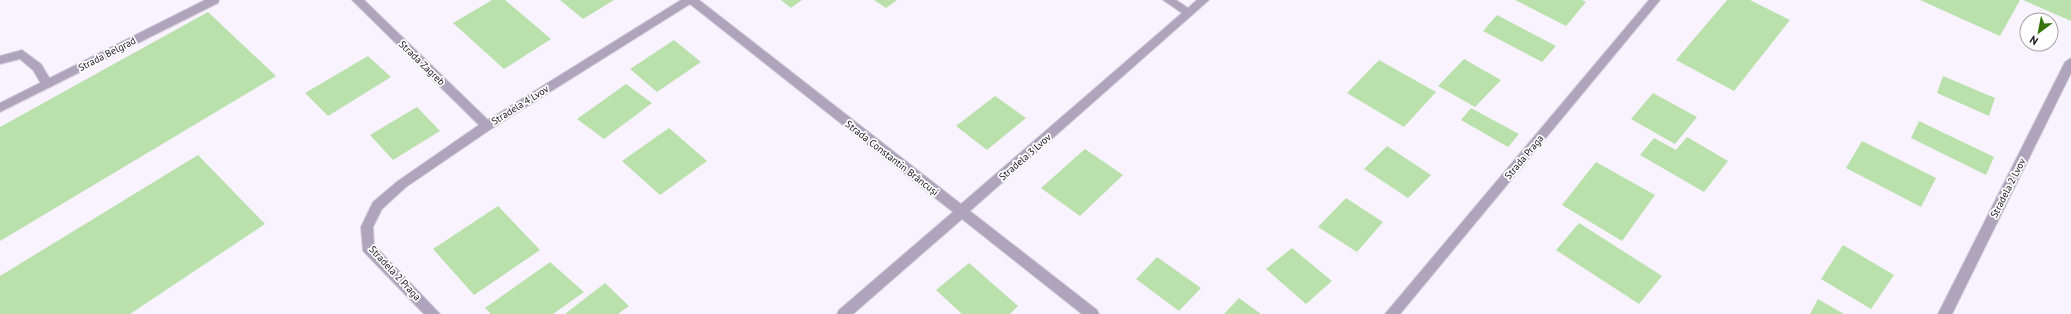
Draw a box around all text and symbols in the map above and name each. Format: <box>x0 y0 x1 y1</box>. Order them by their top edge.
north arrow <box>2019 12 2059 52</box>
text: N <box>2027 33 2040 48</box>
street label: Strada Belgrad <box>76 34 138 74</box>
street label: Strada Zagreb <box>396 38 448 88</box>
street label: Stradela 4 Lvov <box>489 82 551 128</box>
street label: Strada Constantin Brâncuși <box>843 117 941 199</box>
street label: Stradela 3 Lvov <box>996 131 1054 183</box>
street label: Strada Praga <box>1502 132 1546 182</box>
street label: Stradela 2 Lvov <box>1987 156 2029 220</box>
street label: Stradela 2 Praga <box>366 243 424 303</box>

